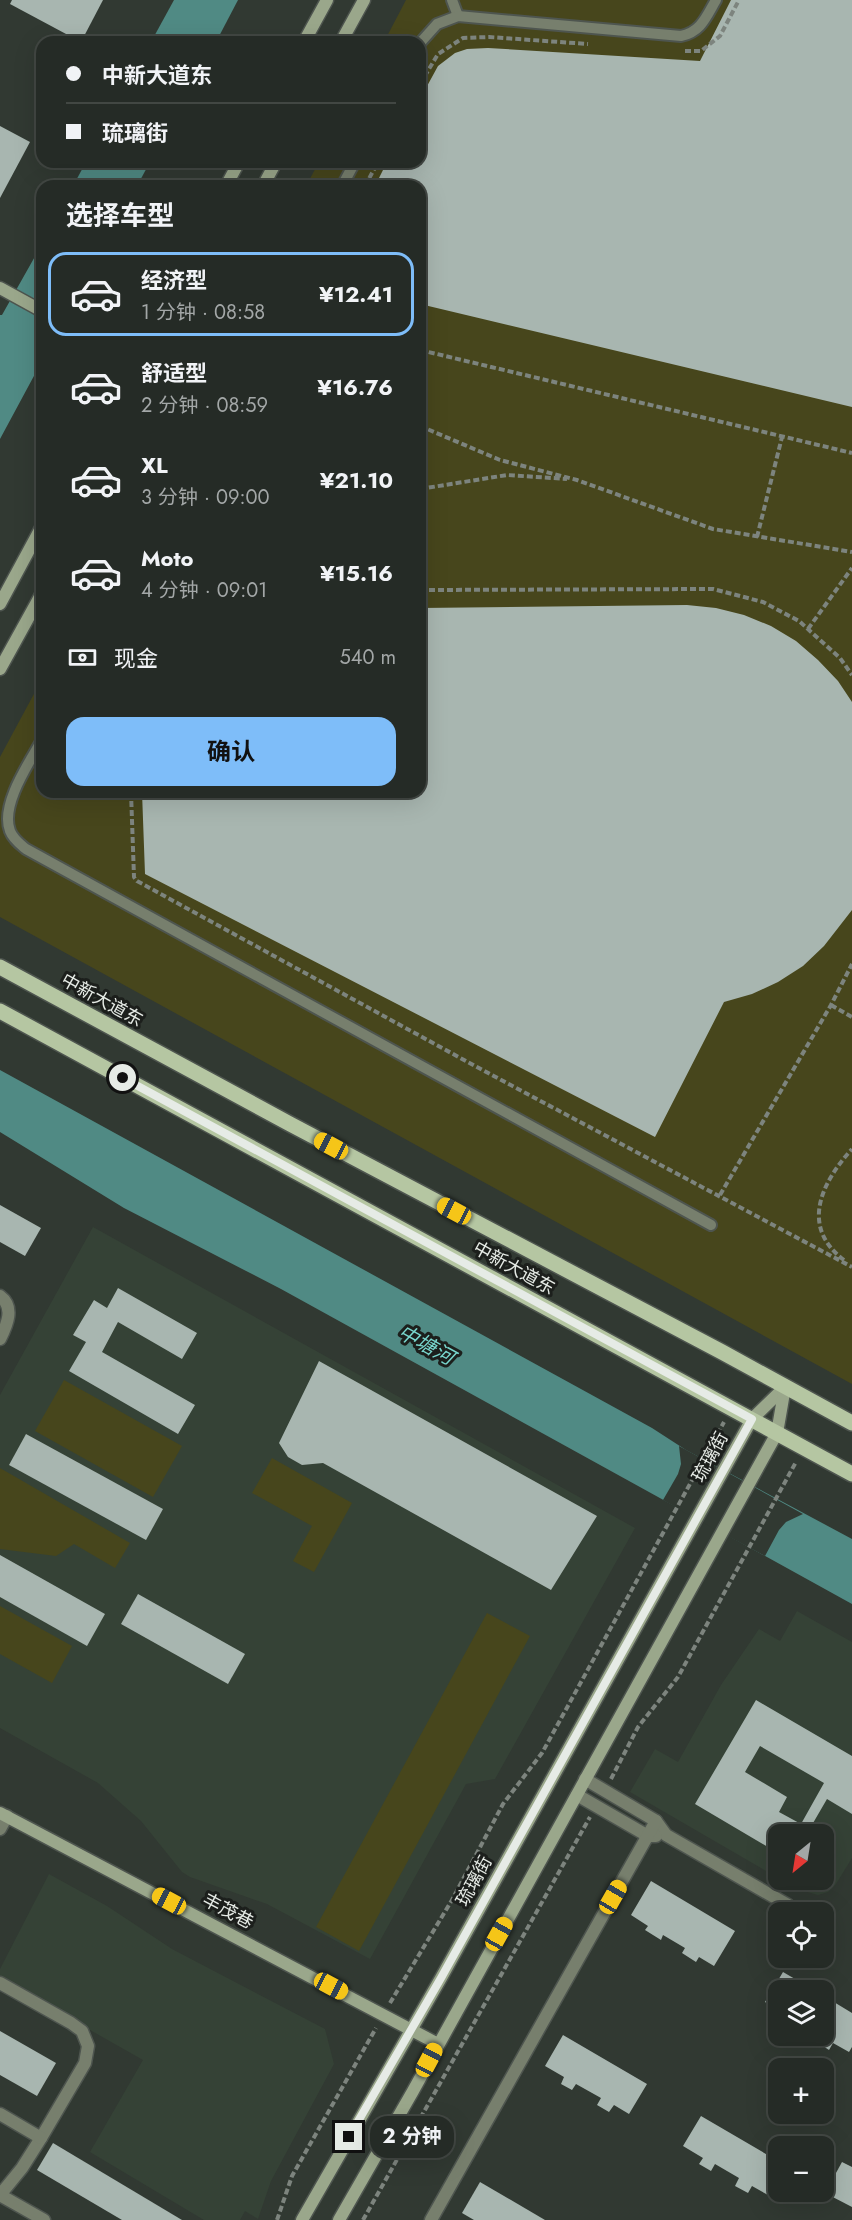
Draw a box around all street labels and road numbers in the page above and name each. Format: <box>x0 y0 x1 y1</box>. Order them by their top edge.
street label: 中新大道东 <box>56 967 148 1033</box>
street label: 中新大道东 <box>468 1235 560 1301</box>
street label: 琉璃街 <box>686 1427 734 1487</box>
street label: 琉璃街 <box>450 1851 498 1911</box>
street label: 丰茂巷 <box>198 1887 258 1935</box>

